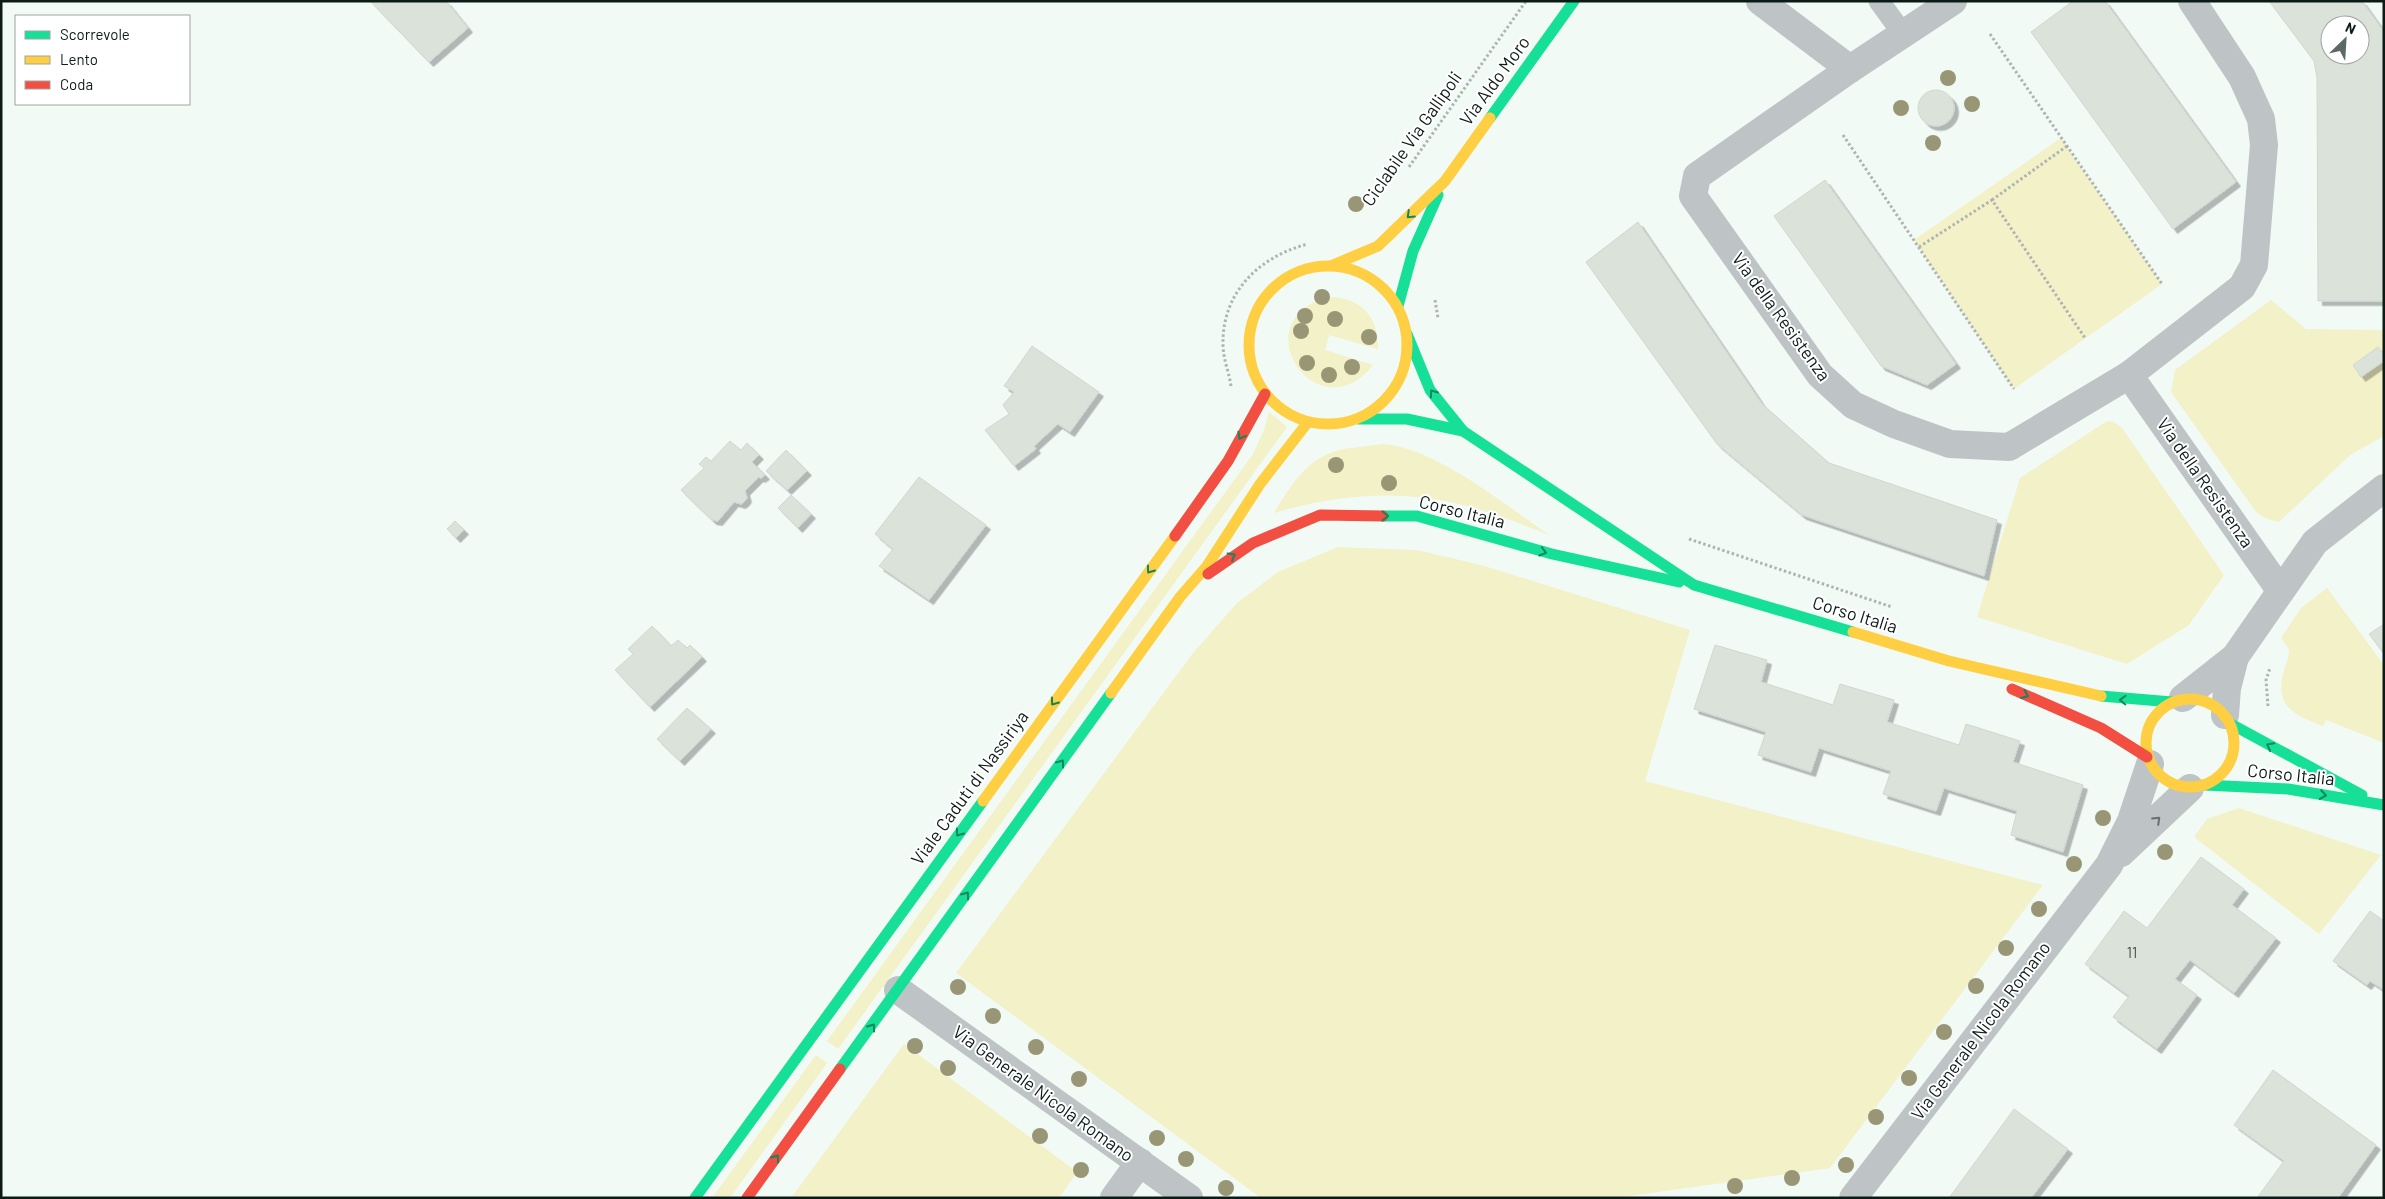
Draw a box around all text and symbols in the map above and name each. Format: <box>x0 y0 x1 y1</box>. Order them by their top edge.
legend <box>15 15 190 105</box>
north arrow <box>2320 15 2370 65</box>
text: N <box>2343 18 2359 37</box>
text: Scorrevole <box>60 25 130 43</box>
street label: Via Aldo Moro <box>1454 31 1534 129</box>
text: Lento <box>60 50 98 68</box>
street label: Ciclabile Via Gallipoli <box>1356 67 1466 210</box>
text: Coda <box>60 75 93 93</box>
one-way arrow <box>1406 209 1415 218</box>
street label: Via della Resistenza <box>1728 248 1836 385</box>
one-way arrow <box>1430 389 1439 399</box>
street label: Via della Resistenza <box>2153 413 2259 552</box>
one-way arrow <box>1238 431 1248 440</box>
street label: Corso Italia <box>1417 490 1507 532</box>
one-way arrow <box>1382 511 1390 521</box>
one-way arrow <box>1538 546 1546 556</box>
one-way arrow <box>1227 553 1236 563</box>
one-way arrow <box>1147 564 1155 573</box>
street label: Corso Italia <box>1810 591 1900 637</box>
one-way arrow <box>2020 688 2029 699</box>
one-way arrow <box>2119 694 2127 705</box>
one-way arrow <box>1051 696 1060 706</box>
street label: Viale Caduti di Nassiriya <box>906 706 1033 869</box>
one-way arrow <box>2267 742 2276 752</box>
street label: Corso Italia <box>2246 758 2336 790</box>
one-way arrow <box>1055 759 1064 769</box>
one-way arrow <box>2319 789 2327 800</box>
one-way arrow <box>2152 817 2161 826</box>
one-way arrow <box>956 827 965 837</box>
one-way arrow <box>960 891 969 901</box>
street label: Via Generale Nicola Romano <box>1906 937 2055 1124</box>
house number: 11 <box>2127 943 2137 961</box>
street label: Via Generale Nicola Romano <box>949 1020 1138 1166</box>
one-way arrow <box>866 1024 874 1033</box>
one-way arrow <box>770 1154 779 1164</box>

